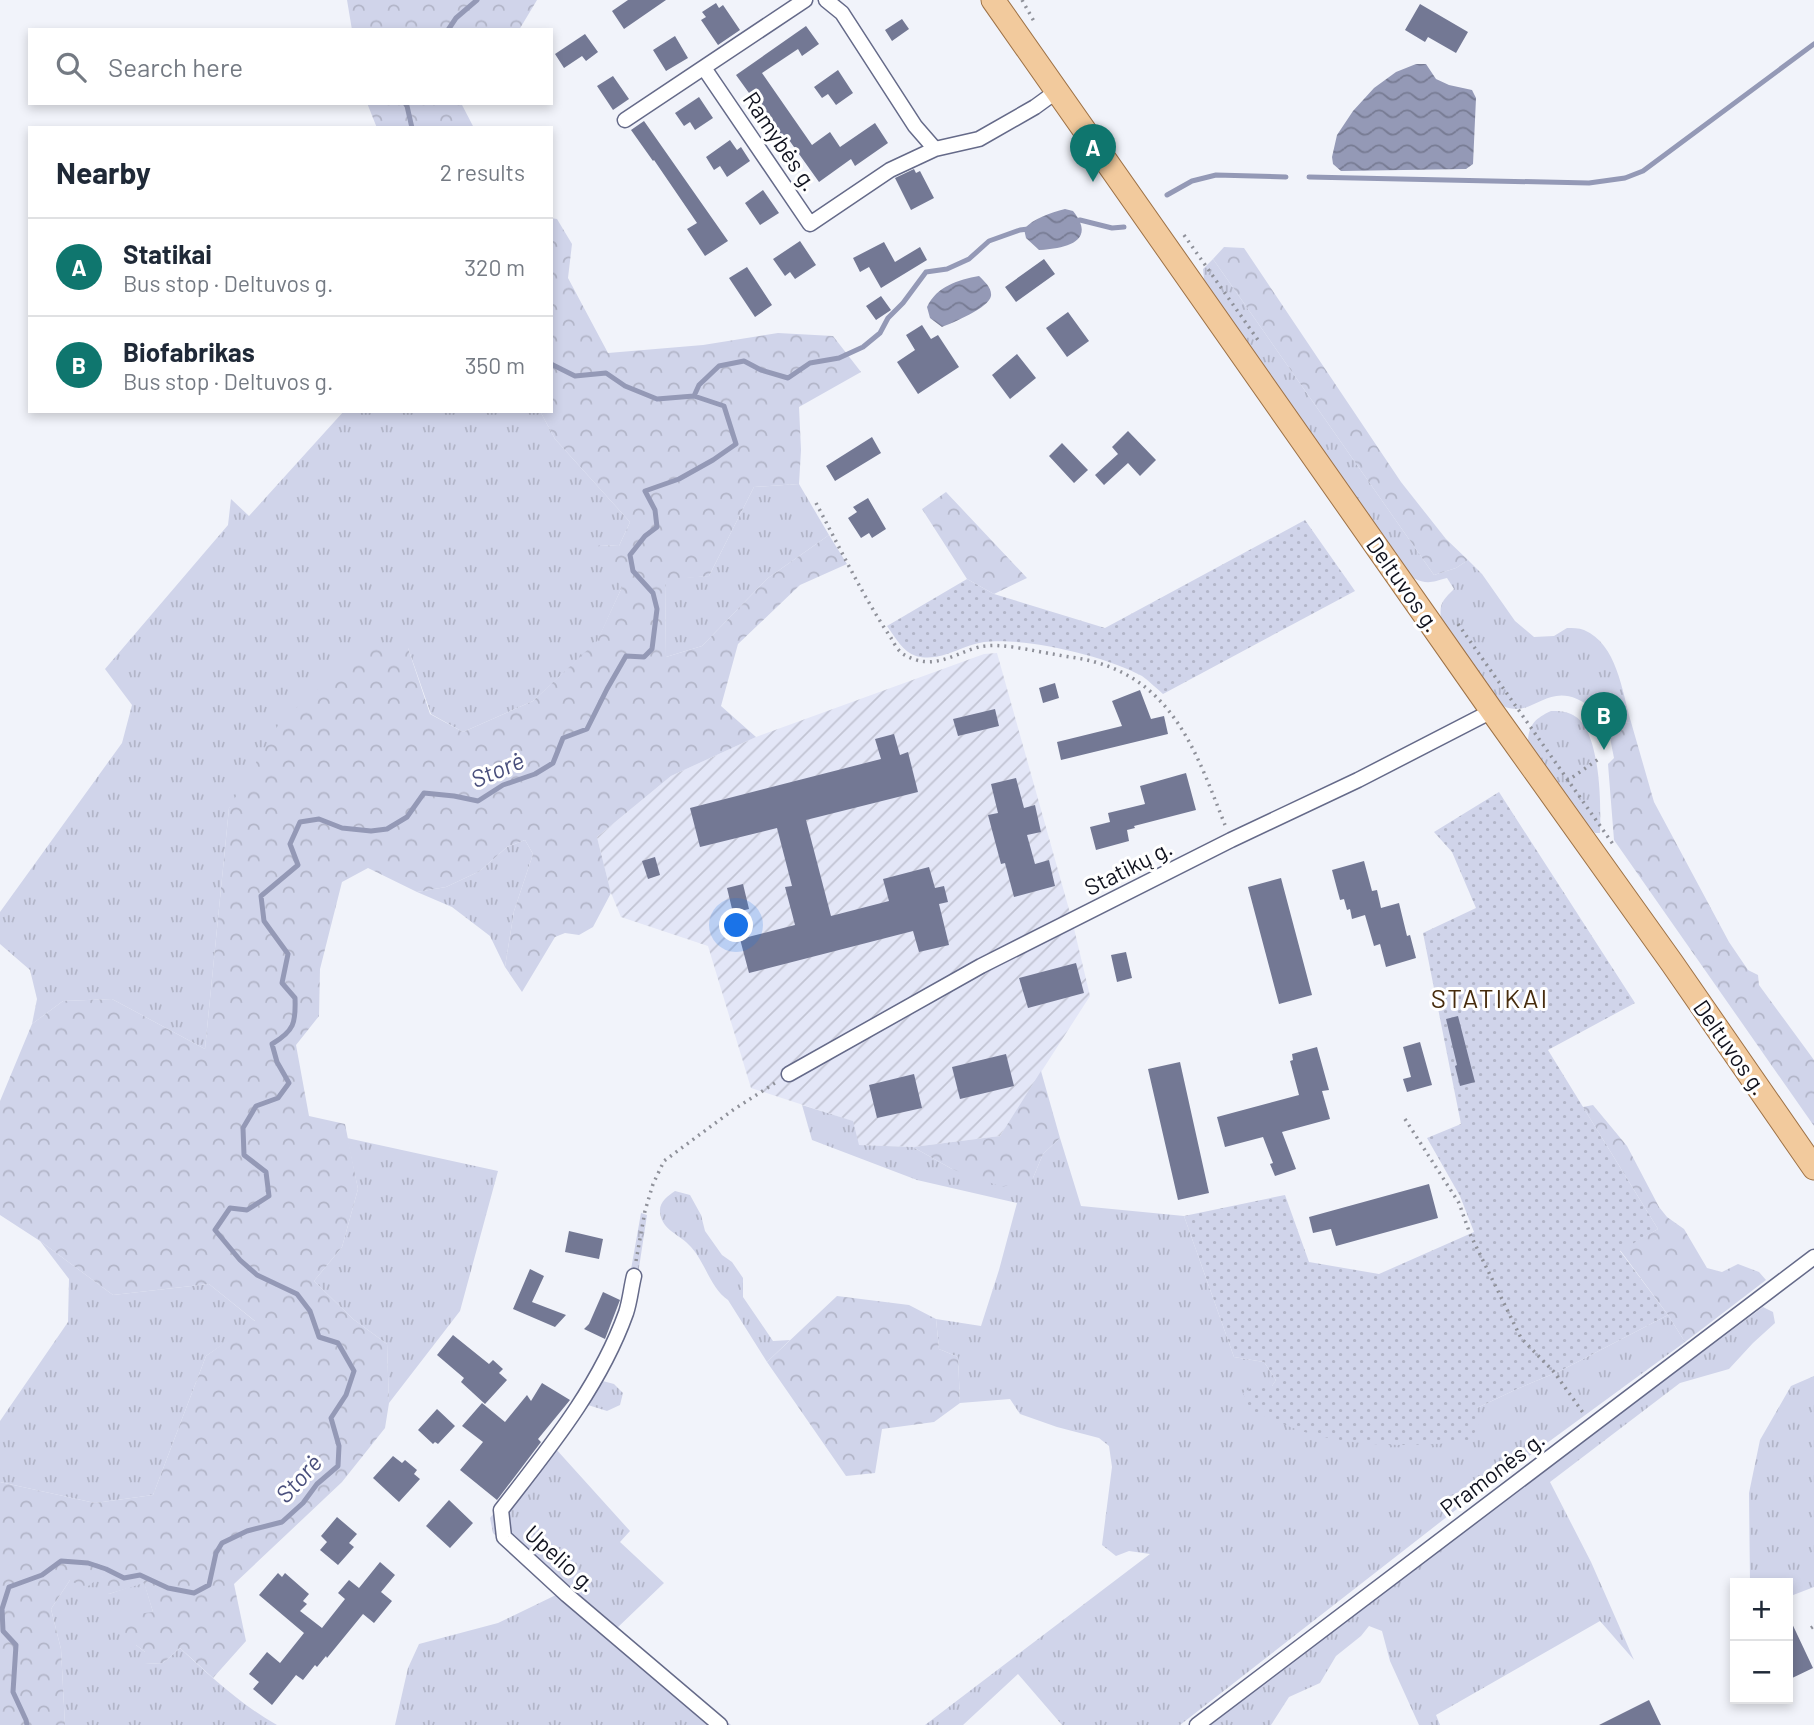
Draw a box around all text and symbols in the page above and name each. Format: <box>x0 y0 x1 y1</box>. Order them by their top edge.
search box <box>28 28 553 105</box>
icon: search <box>52 48 90 86</box>
text: Search here <box>108 51 243 82</box>
street label: Ramybės g. <box>738 86 824 196</box>
pin: A <box>1070 124 1116 182</box>
text: Nearby <box>56 154 151 190</box>
text: 2 results <box>440 158 525 186</box>
text: Statikai <box>123 238 212 269</box>
text: A <box>71 253 87 281</box>
text: 320 m <box>464 253 525 281</box>
text: Bus stop · Deltuvos g. <box>123 269 333 297</box>
text: Biofabrikas <box>123 336 255 367</box>
text: B <box>72 351 86 379</box>
text: 350 m <box>465 351 525 379</box>
text: Bus stop · Deltuvos g. <box>123 367 333 395</box>
street label: Deltuvos g. <box>1361 531 1447 637</box>
pin: B <box>1581 692 1627 750</box>
water label: Storė <box>466 745 528 793</box>
street label: Statikų g. <box>1079 833 1177 901</box>
your location <box>719 908 753 942</box>
district label: STATIKAI <box>1431 982 1549 1013</box>
street label: Deltuvos g. <box>1688 994 1774 1100</box>
street label: Pramonės g. <box>1434 1425 1550 1521</box>
water label: Storė <box>269 1448 327 1508</box>
street label: Upelio g. <box>519 1519 603 1597</box>
map controls <box>1730 1578 1793 1704</box>
button: + <box>1730 1578 1793 1641</box>
button: − <box>1730 1641 1793 1704</box>

